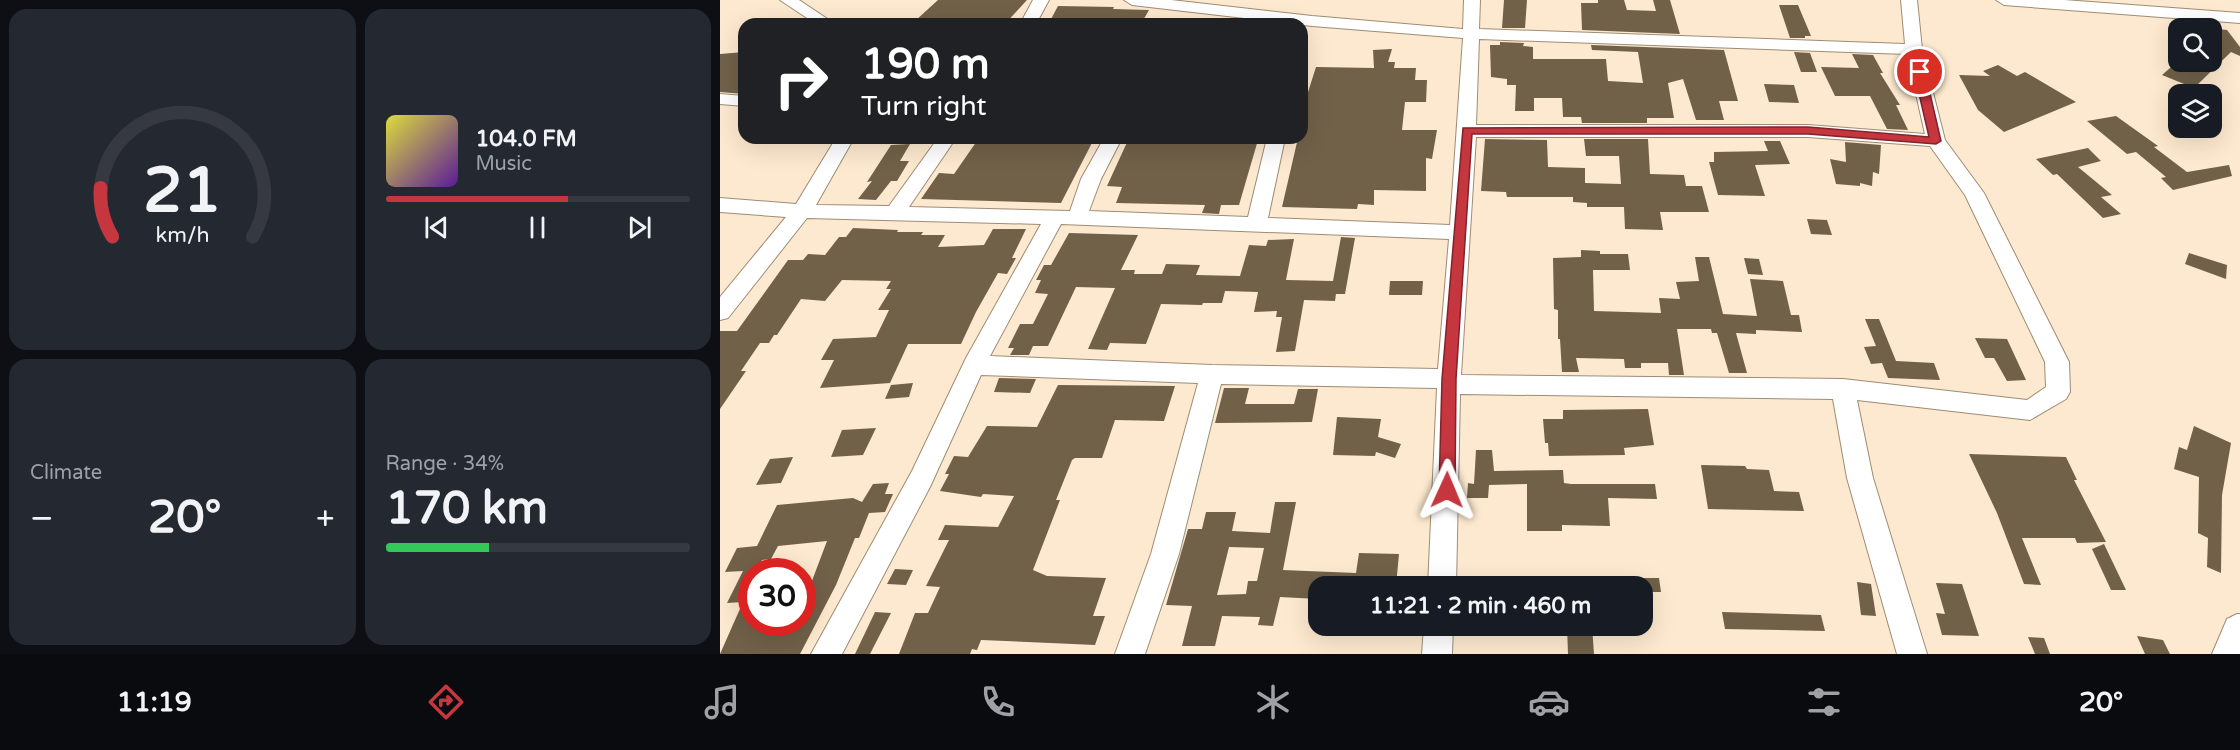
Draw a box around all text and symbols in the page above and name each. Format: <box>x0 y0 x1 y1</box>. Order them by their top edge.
map controls <box>2168 18 2222 138</box>
button: search <box>2168 18 2222 72</box>
text: 190 m <box>861 39 990 90</box>
icon: right <box>762 42 840 120</box>
pin <box>1894 46 1945 97</box>
icon: arrive <box>1903 55 1936 88</box>
button: layers <box>2168 84 2222 138</box>
text: Turn right <box>861 90 987 123</box>
text: 104.0 FM <box>476 126 577 152</box>
text: Music <box>476 152 532 176</box>
text: 21 <box>143 154 221 229</box>
icon: previous <box>420 211 453 244</box>
icon: pause <box>521 211 554 244</box>
icon: next <box>623 211 656 244</box>
text: km/h <box>155 222 209 248</box>
text: Range · 34% <box>386 452 504 476</box>
position arrow <box>1415 458 1479 522</box>
text: Climate <box>30 461 102 485</box>
text: 170 km <box>386 482 548 536</box>
text: 20° <box>148 491 221 545</box>
text: − <box>30 499 54 538</box>
text: + <box>316 499 334 538</box>
speed limit sign: 30 <box>738 558 816 636</box>
text: 11:21 · 2 min · 460 m <box>1370 593 1591 619</box>
icon: directions <box>425 681 467 723</box>
icon: music <box>701 681 743 723</box>
icon: phone <box>977 681 1019 723</box>
icon: climate <box>1252 681 1294 723</box>
icon: car <box>1528 681 1570 723</box>
icon: filters <box>1803 681 1845 723</box>
text: 11:19 <box>117 686 192 719</box>
text: 20° <box>2079 686 2123 719</box>

